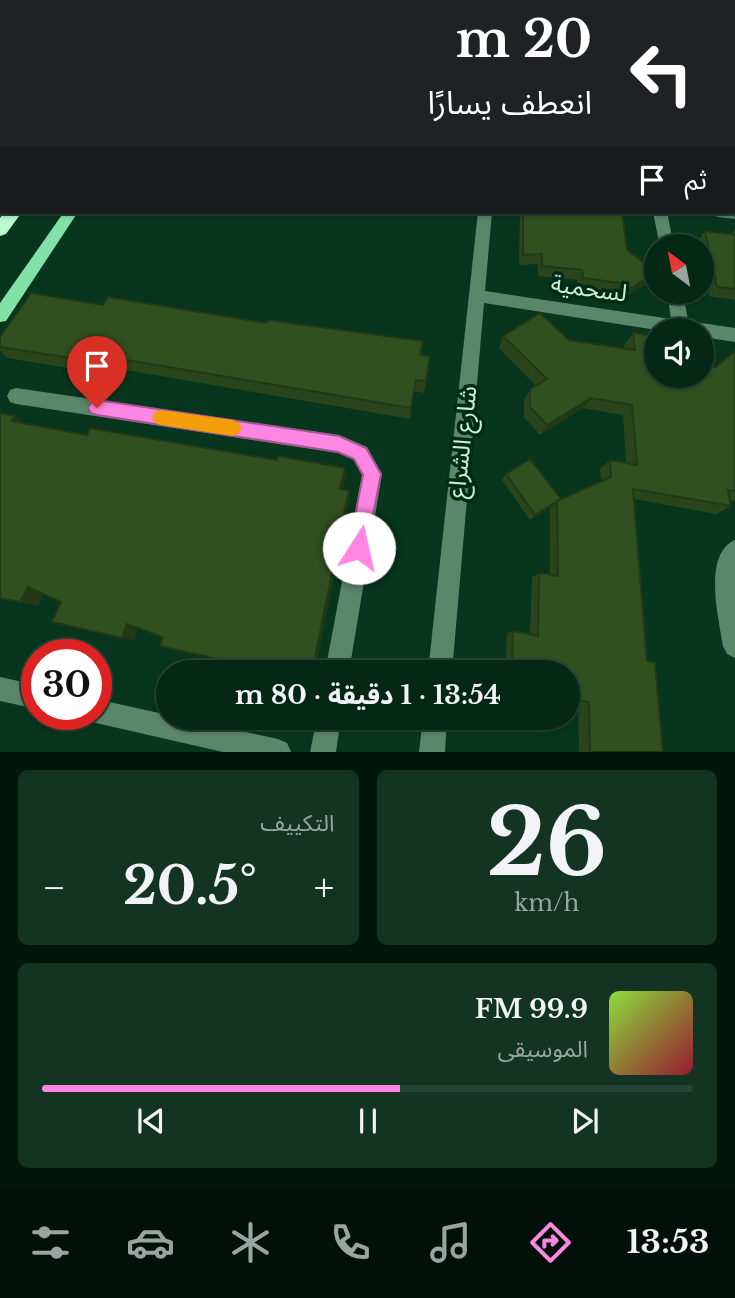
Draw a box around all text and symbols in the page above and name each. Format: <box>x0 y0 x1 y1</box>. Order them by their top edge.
text: 20 m <box>456 9 592 70</box>
icon: left <box>616 28 707 119</box>
text: انعطف يسارًا <box>427 83 592 123</box>
icon: arrive <box>633 161 671 199</box>
text: ثم <box>685 164 707 196</box>
north arrow <box>644 234 714 304</box>
map controls <box>644 234 714 388</box>
street label: لسحمية <box>549 268 629 308</box>
button: sound <box>644 318 714 388</box>
pin <box>67 336 127 408</box>
icon: arrive <box>78 347 116 385</box>
street label: شارع الشراع <box>442 384 485 500</box>
position arrow <box>322 511 396 585</box>
speed limit sign: 30 <box>21 639 112 730</box>
text: 13:54 · 1 دقيقة · 80 m <box>235 679 501 711</box>
text: 26 <box>486 787 607 900</box>
text: التكييف <box>260 809 335 837</box>
text: 20.5° <box>123 854 257 918</box>
text: − <box>42 864 66 911</box>
text: + <box>314 864 335 911</box>
text: km/h <box>514 889 579 917</box>
text: 99.9 FM <box>475 993 588 1025</box>
text: الموسيقى <box>497 1035 588 1063</box>
icon: previous <box>132 1102 170 1140</box>
icon: pause <box>349 1102 387 1140</box>
icon: next <box>566 1102 604 1140</box>
icon: filters <box>26 1218 75 1267</box>
icon: car <box>126 1218 175 1267</box>
icon: climate <box>226 1218 275 1267</box>
icon: phone <box>326 1218 375 1267</box>
icon: music <box>426 1218 475 1267</box>
icon: directions <box>526 1218 575 1267</box>
text: 13:53 <box>627 1222 709 1262</box>

